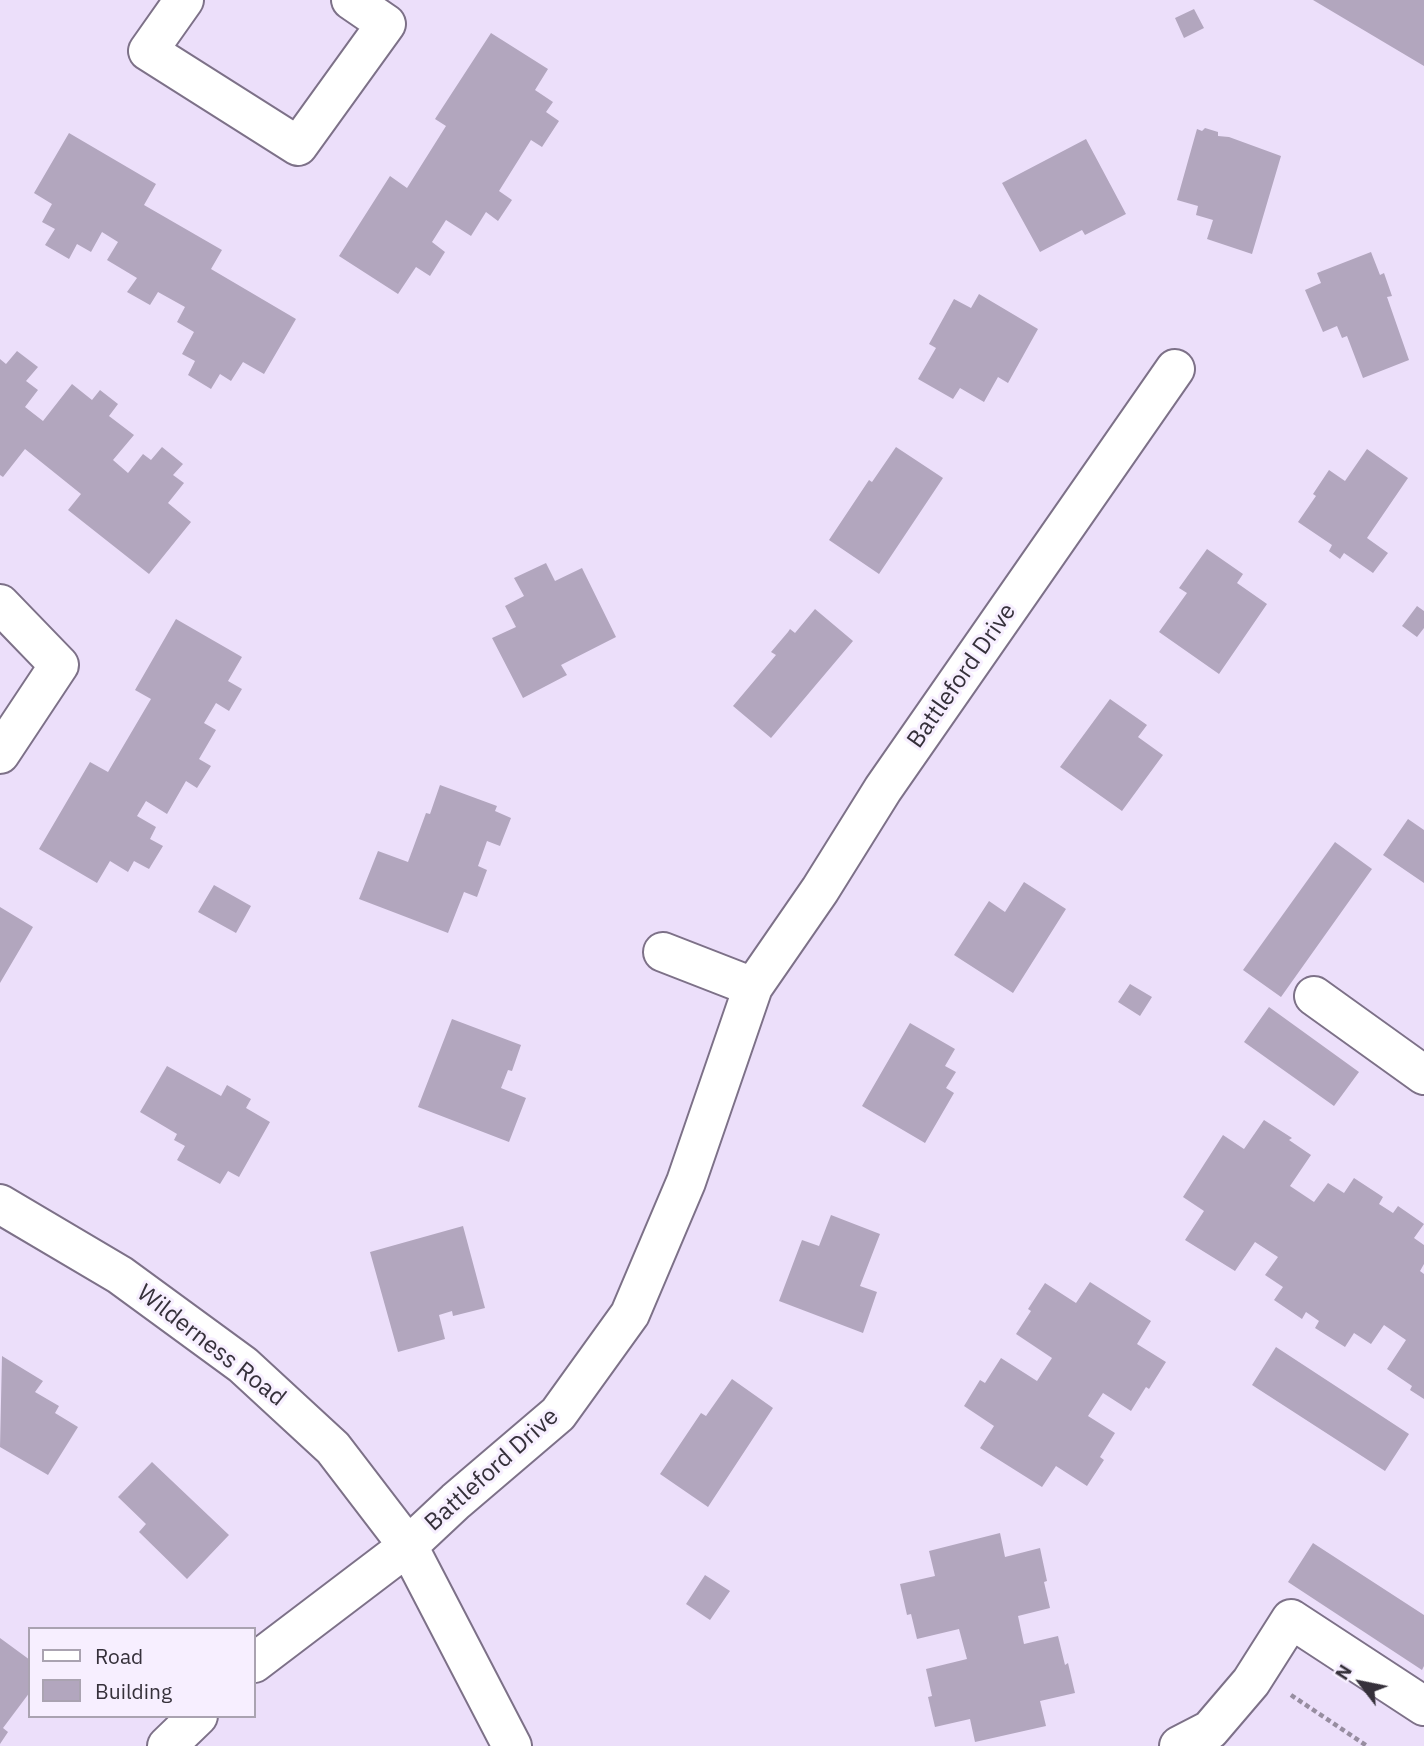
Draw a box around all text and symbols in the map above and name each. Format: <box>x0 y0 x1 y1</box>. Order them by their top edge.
street label: Battleford Drive <box>901 598 1023 754</box>
street label: Wilderness Road <box>131 1279 291 1413</box>
street label: Battleford Drive <box>419 1402 565 1538</box>
legend <box>28 1627 256 1718</box>
text: Road <box>95 1642 143 1670</box>
north arrow <box>1326 1648 1396 1718</box>
text: N <box>1329 1660 1357 1684</box>
text: Building <box>95 1677 172 1705</box>

